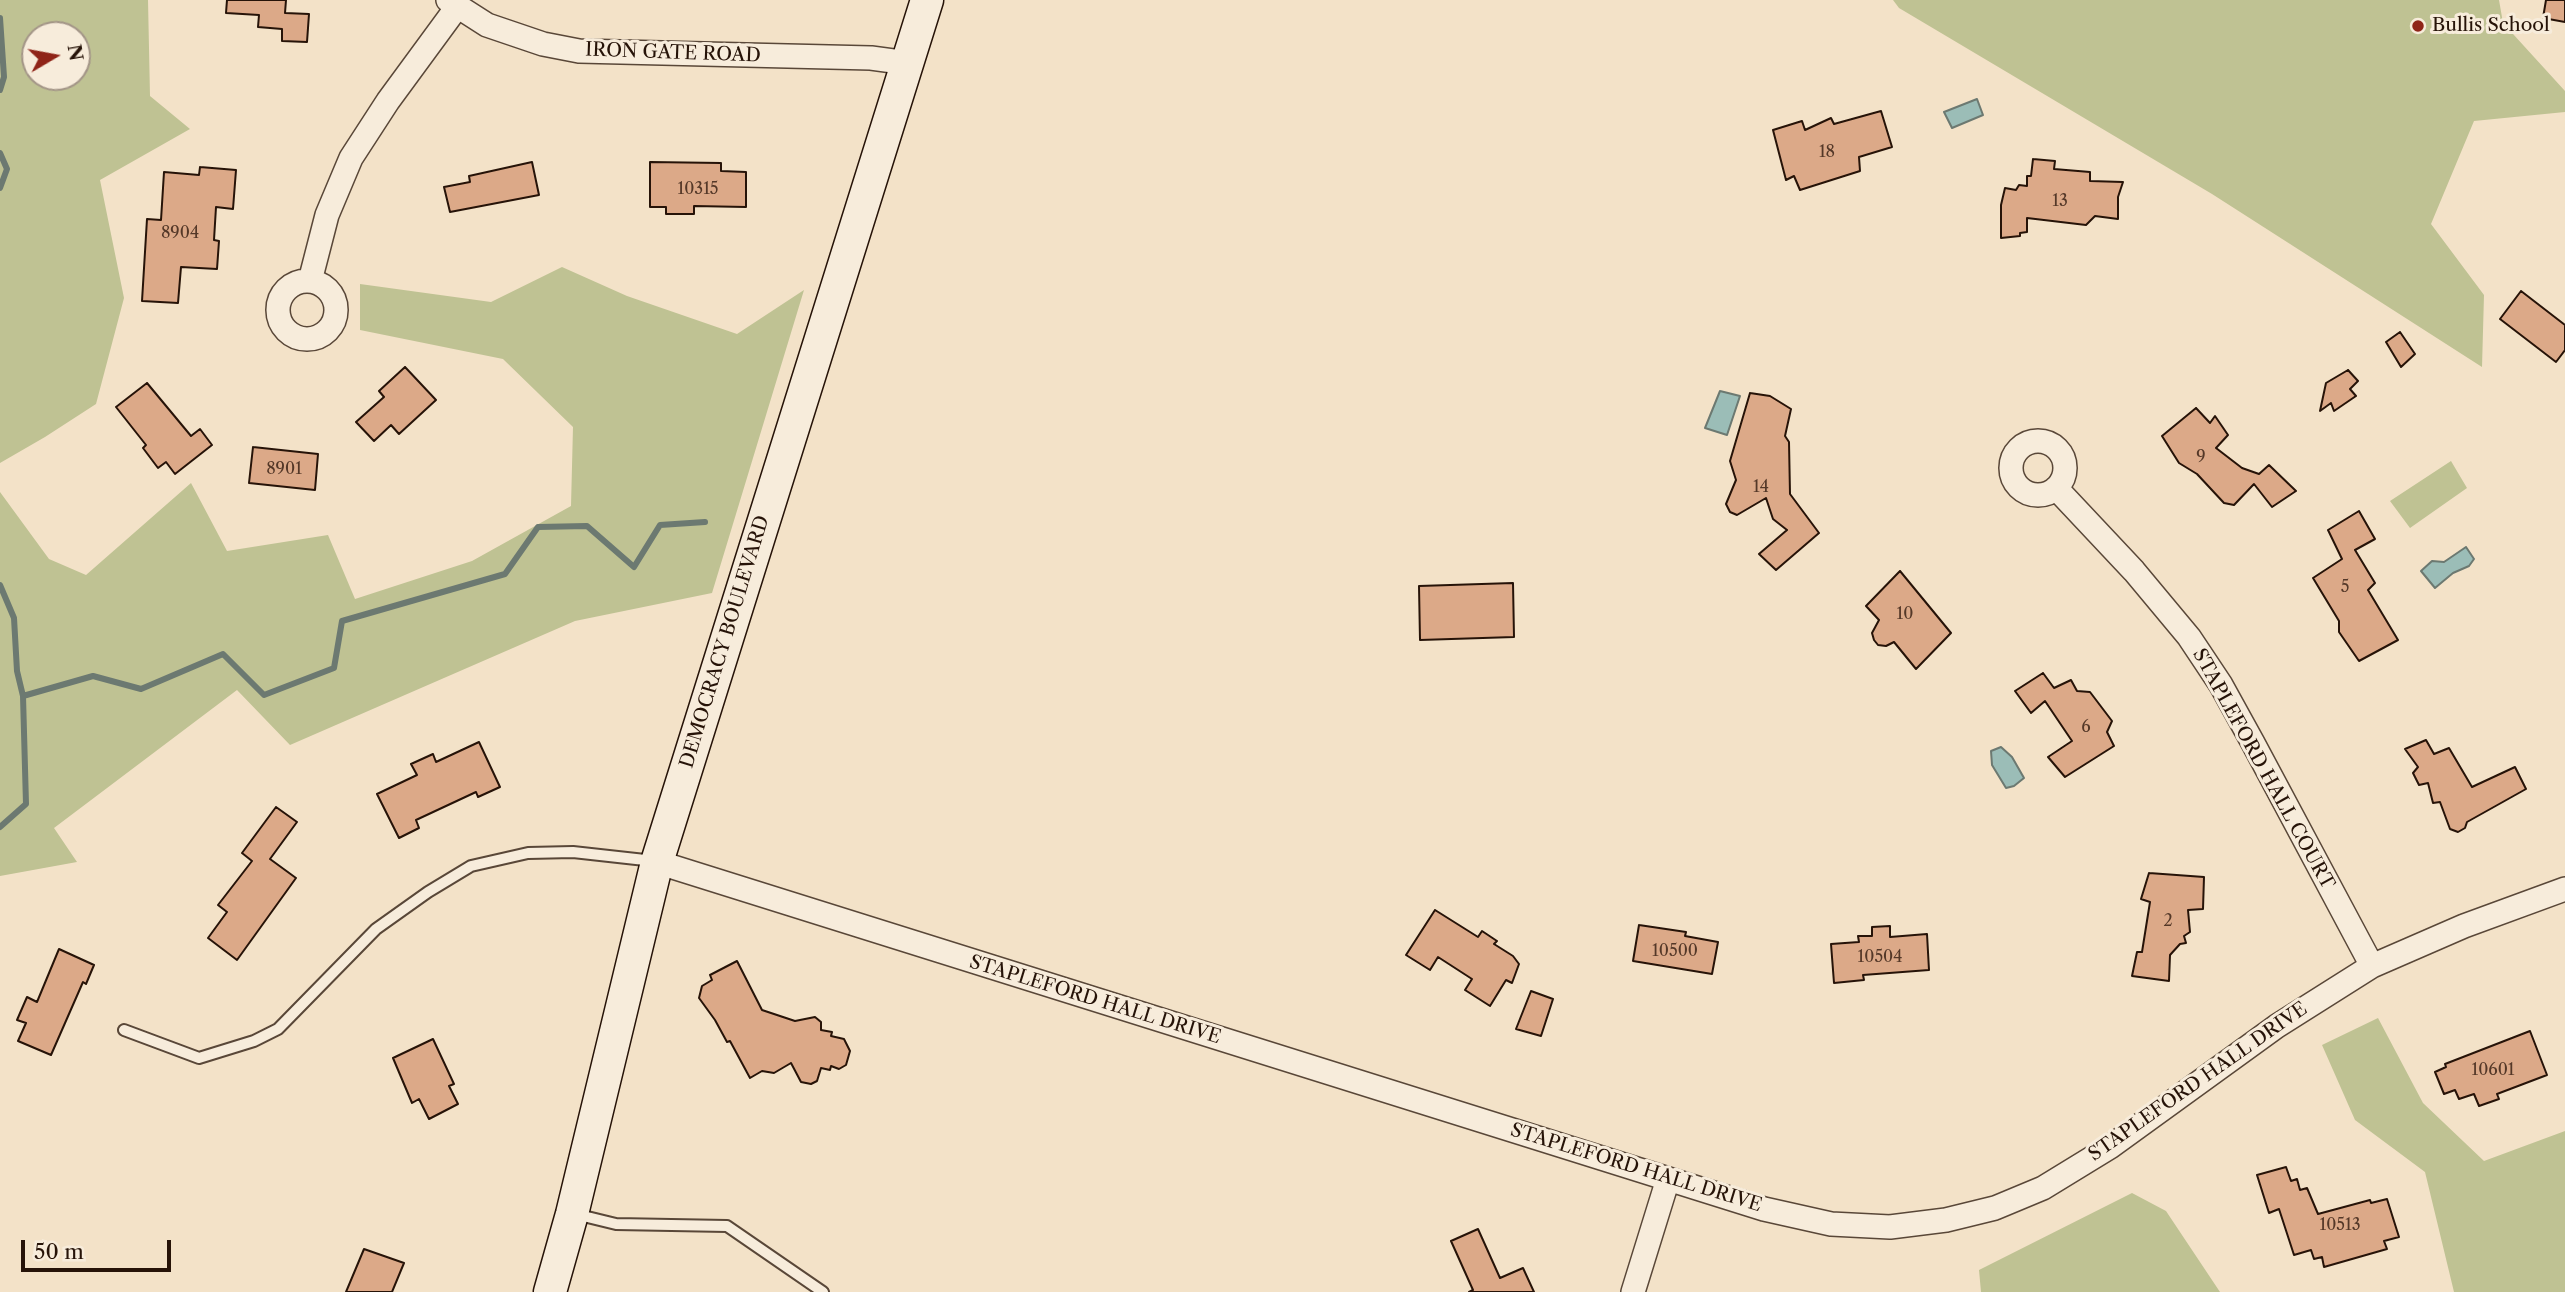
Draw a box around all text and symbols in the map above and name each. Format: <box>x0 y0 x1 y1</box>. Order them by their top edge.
place label: Bullis School <box>2432 15 2550 37</box>
marker: Bullis School <box>2410 18 2426 34</box>
north arrow <box>21 21 91 91</box>
street label: IRON GATE ROAD <box>585 39 761 67</box>
text: N <box>62 42 88 63</box>
house number: 18 <box>1819 142 1835 162</box>
house number: 10315 <box>677 179 719 199</box>
house number: 13 <box>2052 191 2068 211</box>
house number: 8904 <box>161 223 199 243</box>
house number: 9 <box>2196 447 2206 467</box>
house number: 8901 <box>266 459 302 479</box>
house number: 14 <box>1753 477 1769 497</box>
street label: DEMOCRACY BOULEVARD <box>676 513 774 771</box>
house number: 5 <box>2341 577 2349 597</box>
house number: 10 <box>1897 604 1913 624</box>
street label: STAPLEFORD HALL COURT <box>2187 645 2339 893</box>
house number: 6 <box>2081 717 2091 737</box>
house number: 2 <box>2163 911 2173 931</box>
house number: 10500 <box>1652 941 1698 961</box>
house number: 10504 <box>1858 947 1902 967</box>
street label: STAPLEFORD HALL DRIVE <box>966 951 1224 1049</box>
street label: STAPLEFORD HALL DRIVE <box>2084 998 2312 1166</box>
house number: 10601 <box>2471 1060 2515 1080</box>
street label: STAPLEFORD HALL DRIVE <box>1507 1119 1765 1217</box>
house number: 10513 <box>2319 1215 2361 1235</box>
scale bar <box>24 1226 175 1270</box>
text: 50 m <box>34 1239 84 1264</box>

